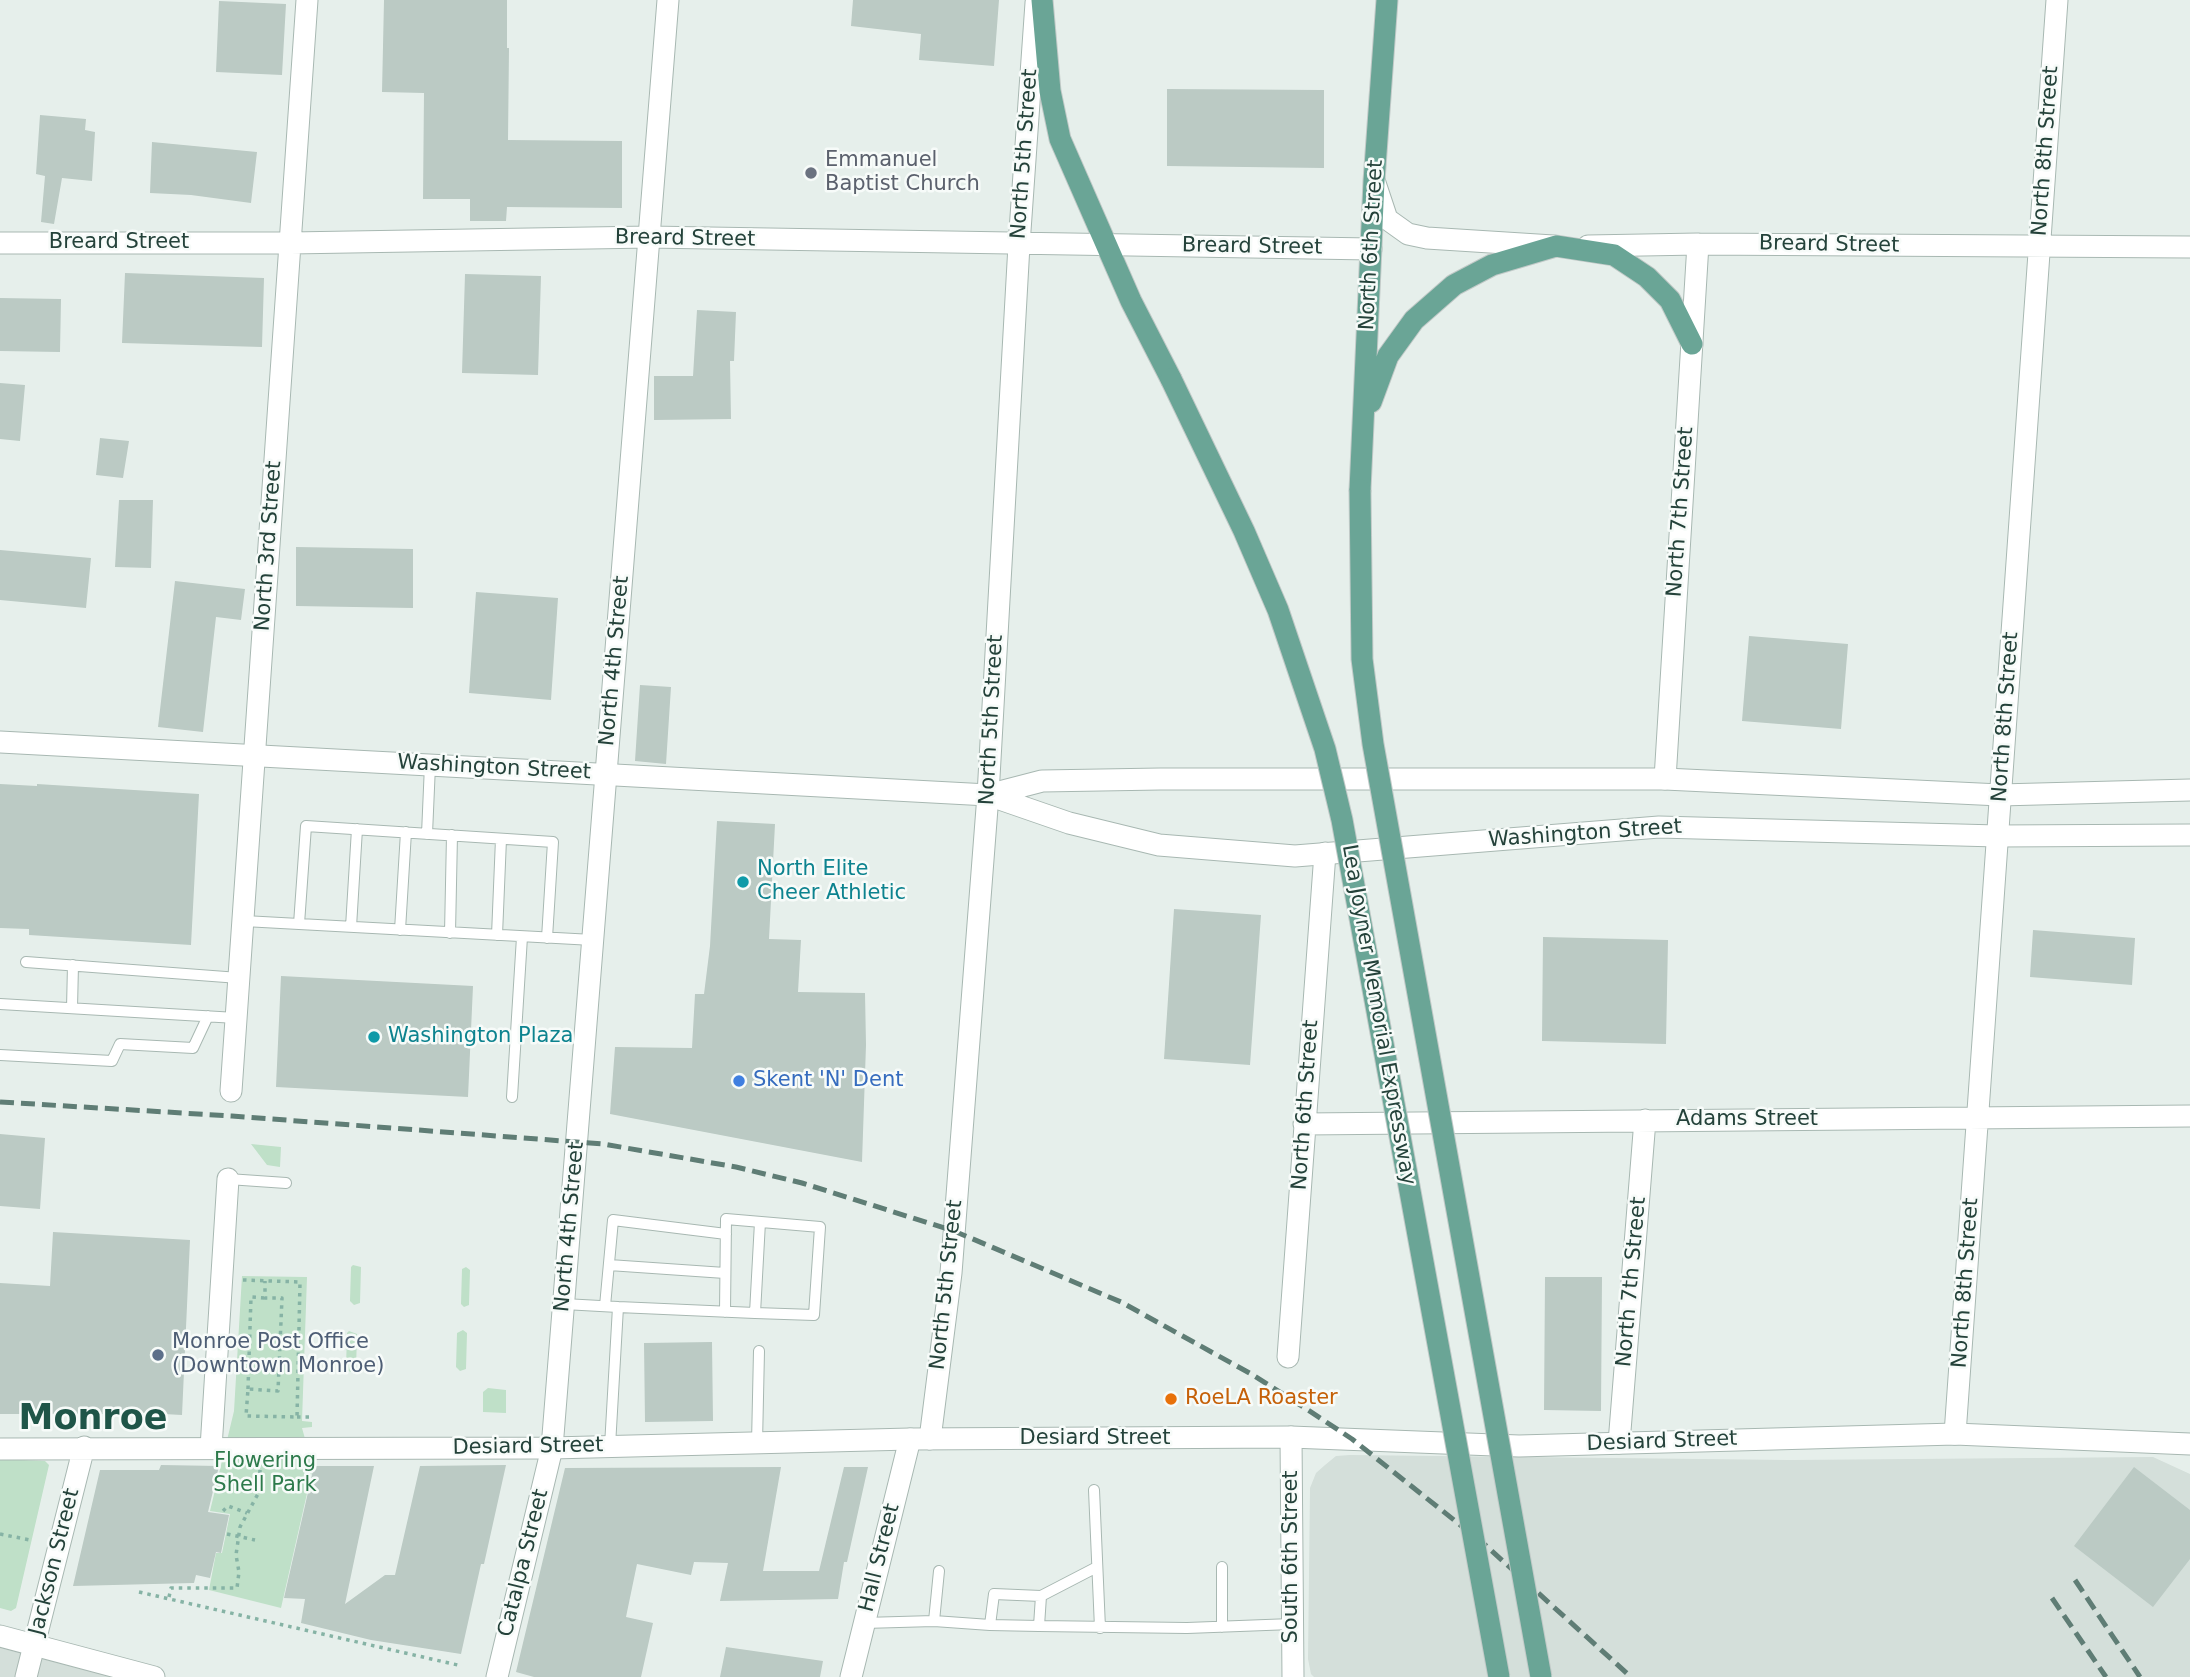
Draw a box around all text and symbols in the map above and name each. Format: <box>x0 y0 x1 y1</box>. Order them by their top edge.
street label: North 8th Street <box>2027 65 2065 237</box>
street label: North 5th Street <box>1006 68 1044 240</box>
place label: Emmanuel Baptist Church <box>825 148 980 198</box>
street label: North 6th Street <box>1355 159 1389 331</box>
marker: Emmanuel Baptist Church <box>803 165 819 181</box>
street label: Breard Street <box>615 225 755 253</box>
street label: Breard Street <box>49 230 189 256</box>
street label: Breard Street <box>1759 231 1899 259</box>
street label: Breard Street <box>1182 233 1322 261</box>
street label: North 7th Street <box>1662 426 1700 598</box>
street label: North 3rd Street <box>250 460 288 632</box>
street label: North 4th Street <box>595 575 635 747</box>
street label: North 8th Street <box>1987 631 2025 803</box>
street label: North 5th Street <box>975 634 1009 806</box>
street label: Washington Street <box>397 750 591 786</box>
street label: Washington Street <box>1487 815 1683 853</box>
street label: Lea Joyner Memorial Expressway <box>1336 843 1420 1187</box>
place label: North Elite Cheer Athletic <box>757 857 906 907</box>
marker: North Elite Cheer Athletic <box>735 874 751 890</box>
street label: North 6th Street <box>1287 1019 1325 1191</box>
place label: Washington Plaza <box>388 1024 573 1050</box>
marker: Washington Plaza <box>366 1029 382 1045</box>
place label: Skent 'N' Dent <box>753 1068 903 1094</box>
marker: Skent 'N' Dent <box>731 1073 747 1089</box>
street label: Adams Street <box>1676 1107 1818 1133</box>
street label: North 4th Street <box>550 1141 590 1313</box>
street label: North 7th Street <box>1612 1196 1652 1368</box>
street label: North 8th Street <box>1947 1197 1985 1369</box>
street label: North 5th Street <box>926 1199 968 1371</box>
place label: Monroe Post Office (Downtown Monroe) <box>172 1330 384 1380</box>
marker: Monroe Post Office (Downtown Monroe) <box>150 1347 166 1363</box>
place label: RoeLA Roaster <box>1185 1386 1338 1412</box>
marker: RoeLA Roaster <box>1163 1391 1179 1407</box>
district label: Monroe <box>19 1399 167 1441</box>
street label: Desiard Street <box>1020 1426 1170 1452</box>
street label: Desiard Street <box>1586 1427 1738 1457</box>
street label: Desiard Street <box>452 1433 604 1461</box>
park label: Flowering Shell Park <box>213 1449 317 1499</box>
street label: South 6th Street <box>1279 1470 1305 1644</box>
street label: Jackson Street <box>25 1486 85 1638</box>
street label: Catalpa Street <box>493 1487 555 1639</box>
street label: Hall Street <box>854 1501 906 1615</box>

